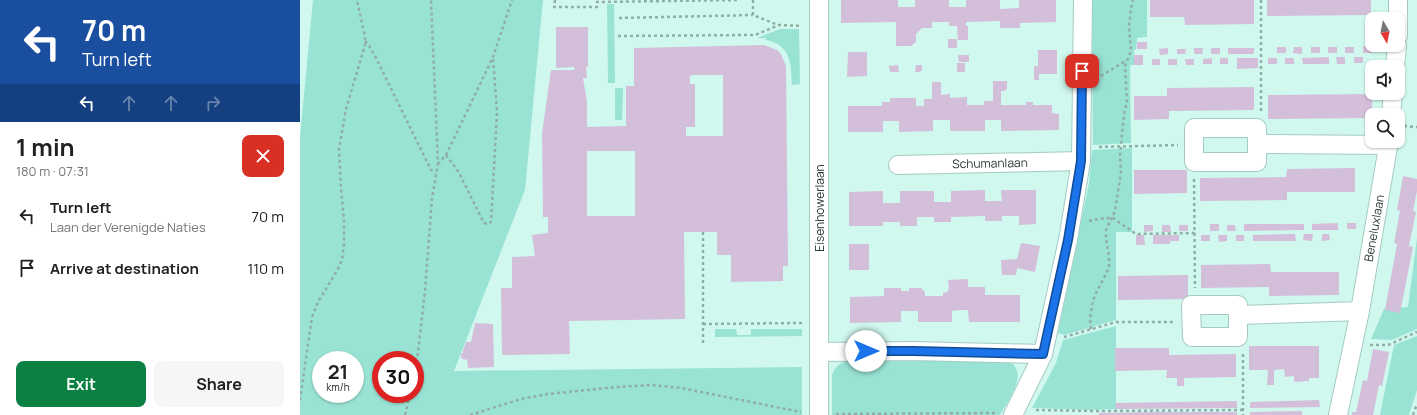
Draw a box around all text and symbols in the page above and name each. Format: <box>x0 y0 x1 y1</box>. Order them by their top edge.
text: 70 m <box>82 11 146 49</box>
north arrow <box>1365 12 1405 52</box>
map controls <box>1365 12 1405 148</box>
icon: left <box>16 16 68 68</box>
text: Turn left <box>82 47 152 71</box>
pin <box>1065 54 1099 88</box>
icon: arrive <box>1071 60 1093 82</box>
button: sound <box>1365 60 1405 100</box>
icon: left <box>76 92 98 114</box>
icon: ahead <box>118 92 140 114</box>
icon: ahead <box>160 92 182 114</box>
icon: right <box>202 92 224 114</box>
button: search <box>1365 108 1405 148</box>
text: 1 min <box>16 130 75 163</box>
button: close <box>242 135 284 177</box>
street label: Schumanlaan <box>952 154 1028 172</box>
text: 180 m · 07:31 <box>16 162 89 180</box>
street label: Eisenhowerlaan <box>811 164 828 252</box>
street label: Beneluxlaan <box>1360 193 1388 263</box>
text: Turn left <box>50 197 112 218</box>
icon: left <box>16 205 38 227</box>
text: 70 m <box>252 206 284 227</box>
text: Laan der Verenigde Naties <box>50 218 206 236</box>
icon: arrive <box>16 257 38 279</box>
text: Arrive at destination <box>50 258 199 279</box>
text: 110 m <box>247 258 284 279</box>
position arrow <box>845 330 887 372</box>
speed limit sign: 30 <box>372 351 424 403</box>
text: 21 <box>328 358 348 385</box>
button: Exit <box>16 361 146 407</box>
button: Share <box>154 361 284 407</box>
text: km/h <box>326 380 350 394</box>

